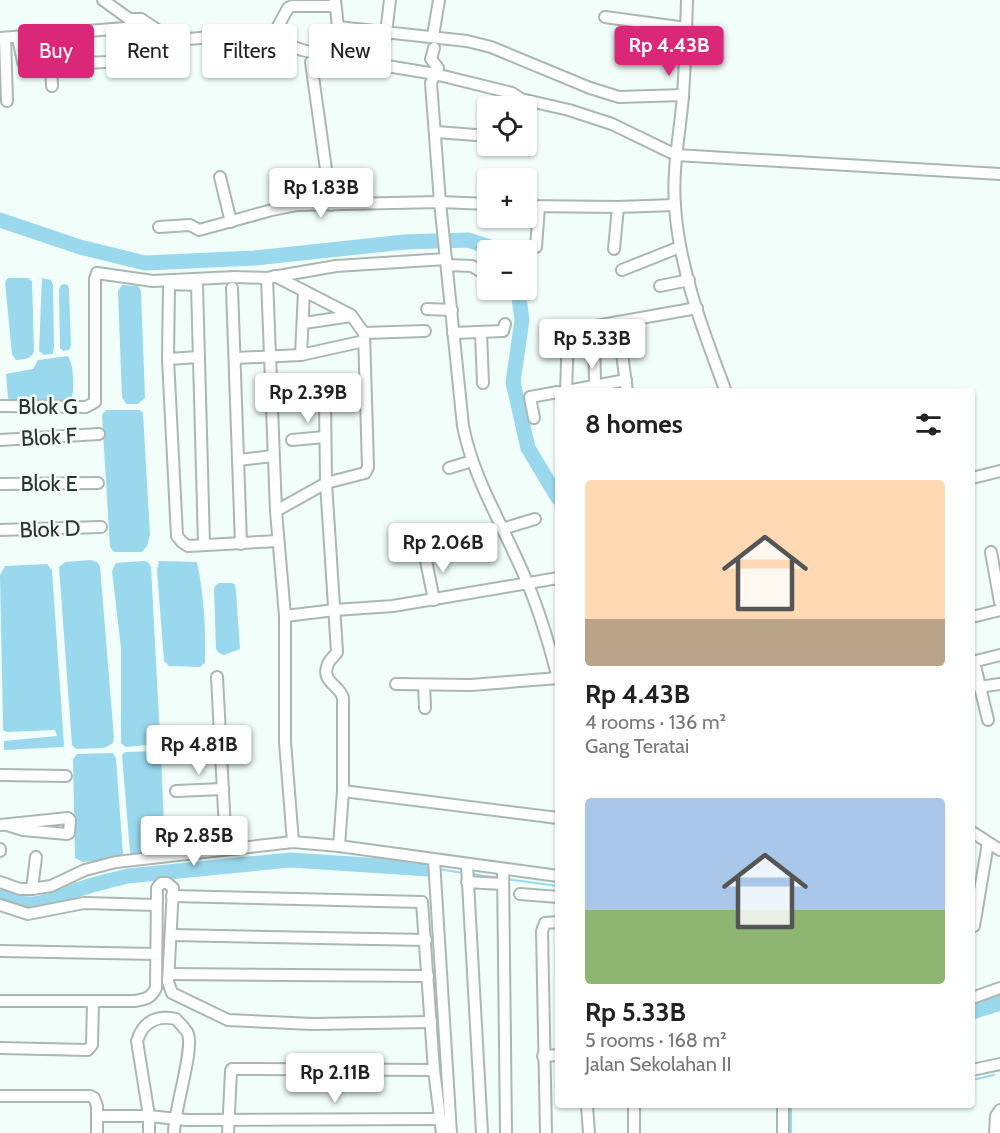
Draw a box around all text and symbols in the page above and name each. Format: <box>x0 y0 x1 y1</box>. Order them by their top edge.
chip: Buy <box>18 24 94 78</box>
chip: Rent <box>106 24 190 78</box>
chip: Filters <box>202 24 297 78</box>
chip: New <box>309 24 391 78</box>
pin: Rp 4.43B <box>607 26 731 77</box>
text: Rp 4.43B <box>629 33 709 57</box>
map controls <box>477 96 537 300</box>
button: locate <box>477 96 537 156</box>
pin: Rp 1.83B <box>259 168 383 219</box>
button: + <box>477 168 537 228</box>
text: Rp 1.83B <box>283 175 359 199</box>
button: − <box>477 240 537 300</box>
pin: Rp 5.33B <box>530 319 654 370</box>
text: Rp 5.33B <box>553 326 631 350</box>
pin: Rp 2.39B <box>246 373 370 424</box>
text: Rp 2.39B <box>269 380 347 404</box>
street label: Blok G <box>18 393 78 420</box>
text: 8 homes <box>585 408 683 440</box>
icon: filters <box>912 408 945 441</box>
street label: Blok F <box>20 422 78 452</box>
street label: Blok E <box>20 470 78 497</box>
street label: Blok D <box>19 514 81 544</box>
icon: home <box>711 519 819 627</box>
pin: Rp 2.06B <box>381 523 505 574</box>
text: Rp 2.06B <box>402 530 484 554</box>
text: Rp 4.43B <box>585 678 690 710</box>
text: 4 rooms · 136 m² <box>585 710 726 734</box>
pin: Rp 4.81B <box>137 725 261 776</box>
text: Rp 4.81B <box>160 732 238 756</box>
text: Gang Teratai <box>585 734 689 758</box>
pin: Rp 2.85B <box>132 816 256 867</box>
text: Rp 2.85B <box>155 823 233 847</box>
icon: home <box>711 837 819 945</box>
text: Rp 5.33B <box>585 996 686 1028</box>
text: 5 rooms · 168 m² <box>585 1028 727 1052</box>
text: Jalan Sekolahan II <box>585 1052 732 1076</box>
pin: Rp 2.11B <box>273 1053 397 1104</box>
text: Rp 2.11B <box>300 1060 370 1084</box>

